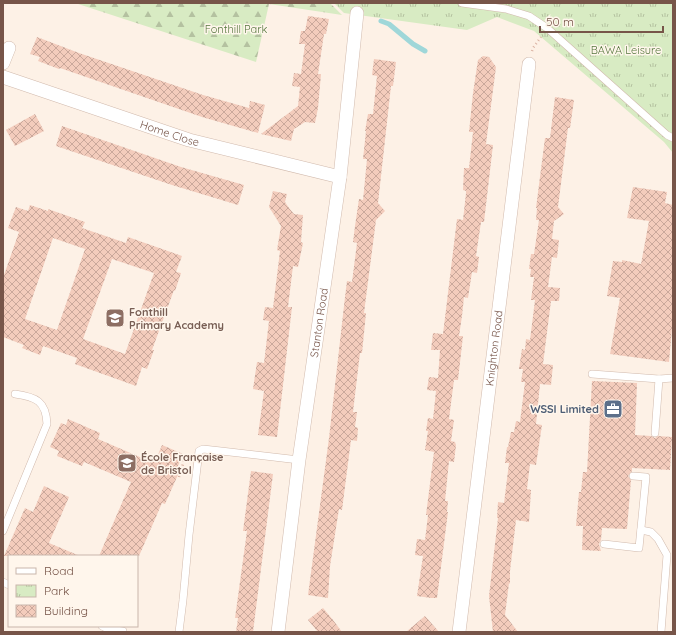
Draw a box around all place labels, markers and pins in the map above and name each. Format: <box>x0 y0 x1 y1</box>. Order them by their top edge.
place label: Fonthill Primary Academy <box>129 305 224 332</box>
school or university icon: Fonthill Primary Academy <box>104 307 126 329</box>
office icon: WSSI Limited <box>602 398 624 420</box>
place label: WSSI Limited <box>530 402 599 416</box>
place label: École Française de Bristol <box>141 450 224 477</box>
school or university icon: École Française de Bristol <box>116 452 138 474</box>

